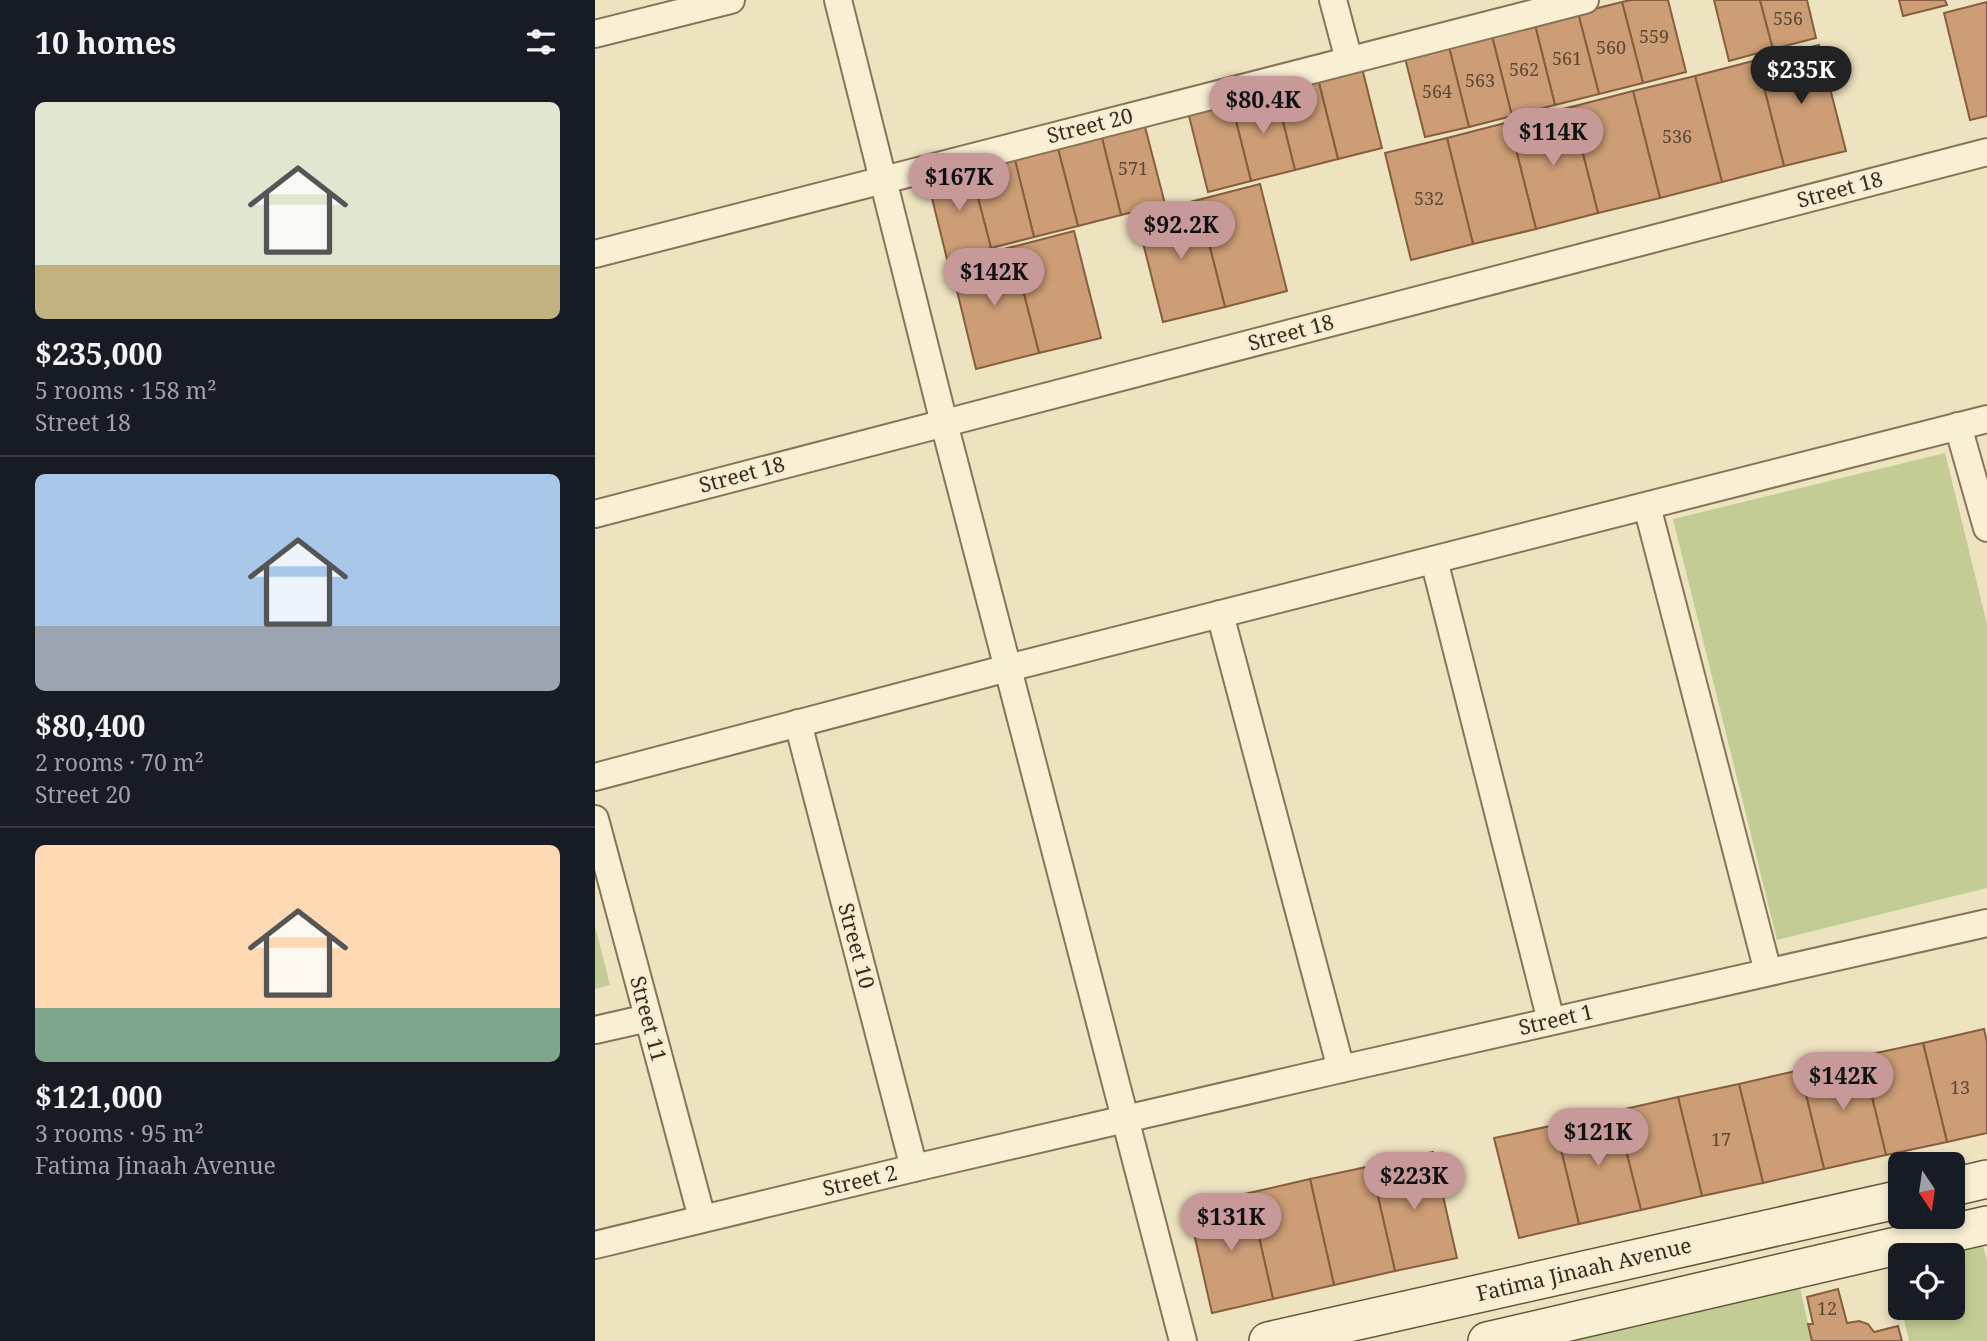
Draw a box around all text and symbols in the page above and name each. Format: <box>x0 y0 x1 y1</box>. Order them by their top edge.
house number: 556 <box>1773 6 1803 30</box>
text: 10 homes <box>35 22 176 63</box>
icon: filters <box>522 23 560 61</box>
house number: 559 <box>1639 24 1669 48</box>
house number: 560 <box>1596 35 1626 59</box>
house number: 561 <box>1552 46 1582 70</box>
pin: $235K <box>1752 46 1850 106</box>
text: $235K <box>1767 53 1835 85</box>
house number: 562 <box>1509 57 1539 81</box>
house number: 563 <box>1465 68 1495 92</box>
pin: $80.4K <box>1206 76 1320 136</box>
house number: 564 <box>1422 79 1452 103</box>
text: $80.4K <box>1225 83 1301 115</box>
street label: Street 20 <box>1044 101 1136 149</box>
pin: $114K <box>1504 108 1602 168</box>
text: $114K <box>1519 115 1587 147</box>
house number: 536 <box>1662 124 1692 148</box>
icon: home <box>235 147 361 273</box>
pin: $167K <box>910 154 1008 213</box>
house number: 571 <box>1118 156 1148 180</box>
text: $167K <box>925 160 993 192</box>
street label: Street 18 <box>1794 164 1886 214</box>
house number: 532 <box>1414 186 1444 210</box>
pin: $92.2K <box>1124 202 1238 261</box>
text: $92.2K <box>1143 208 1219 240</box>
pin: $142K <box>945 248 1043 308</box>
text: $142K <box>960 255 1028 287</box>
street label: Street 18 <box>1245 307 1337 357</box>
text: $235,000 <box>35 333 162 374</box>
text: 5 rooms · 158 m² <box>35 374 217 406</box>
text: Street 18 <box>35 406 131 438</box>
street label: Street 18 <box>696 449 788 499</box>
icon: home <box>235 519 361 645</box>
text: $80,400 <box>35 705 146 746</box>
text: 2 rooms · 70 m² <box>35 746 204 778</box>
text: Street 20 <box>35 778 131 810</box>
icon: home <box>235 890 361 1016</box>
street label: Street 10 <box>832 900 882 992</box>
street label: Street 11 <box>624 973 674 1065</box>
street label: Street 1 <box>1516 997 1596 1041</box>
pin: $142K <box>1794 1052 1892 1112</box>
text: $142K <box>1809 1059 1877 1091</box>
house number: 13 <box>1950 1075 1970 1099</box>
text: $121,000 <box>35 1076 162 1117</box>
pin: $121K <box>1549 1108 1647 1168</box>
text: $121K <box>1564 1115 1632 1147</box>
text: 3 rooms · 95 m² <box>35 1117 204 1149</box>
house number: 17 <box>1711 1127 1731 1151</box>
text: Fatima Jinaah Avenue <box>35 1149 276 1181</box>
pin: $223K <box>1365 1152 1463 1212</box>
north arrow <box>1888 1152 1965 1228</box>
map controls <box>1888 1152 1965 1320</box>
street label: Street 2 <box>820 1158 900 1202</box>
text: $223K <box>1380 1159 1448 1191</box>
pin: $131K <box>1182 1194 1280 1253</box>
text: $131K <box>1197 1200 1265 1232</box>
street label: Fatima Jinaah Avenue <box>1474 1231 1694 1307</box>
button: locate <box>1888 1243 1965 1320</box>
house number: 12 <box>1817 1296 1837 1320</box>

